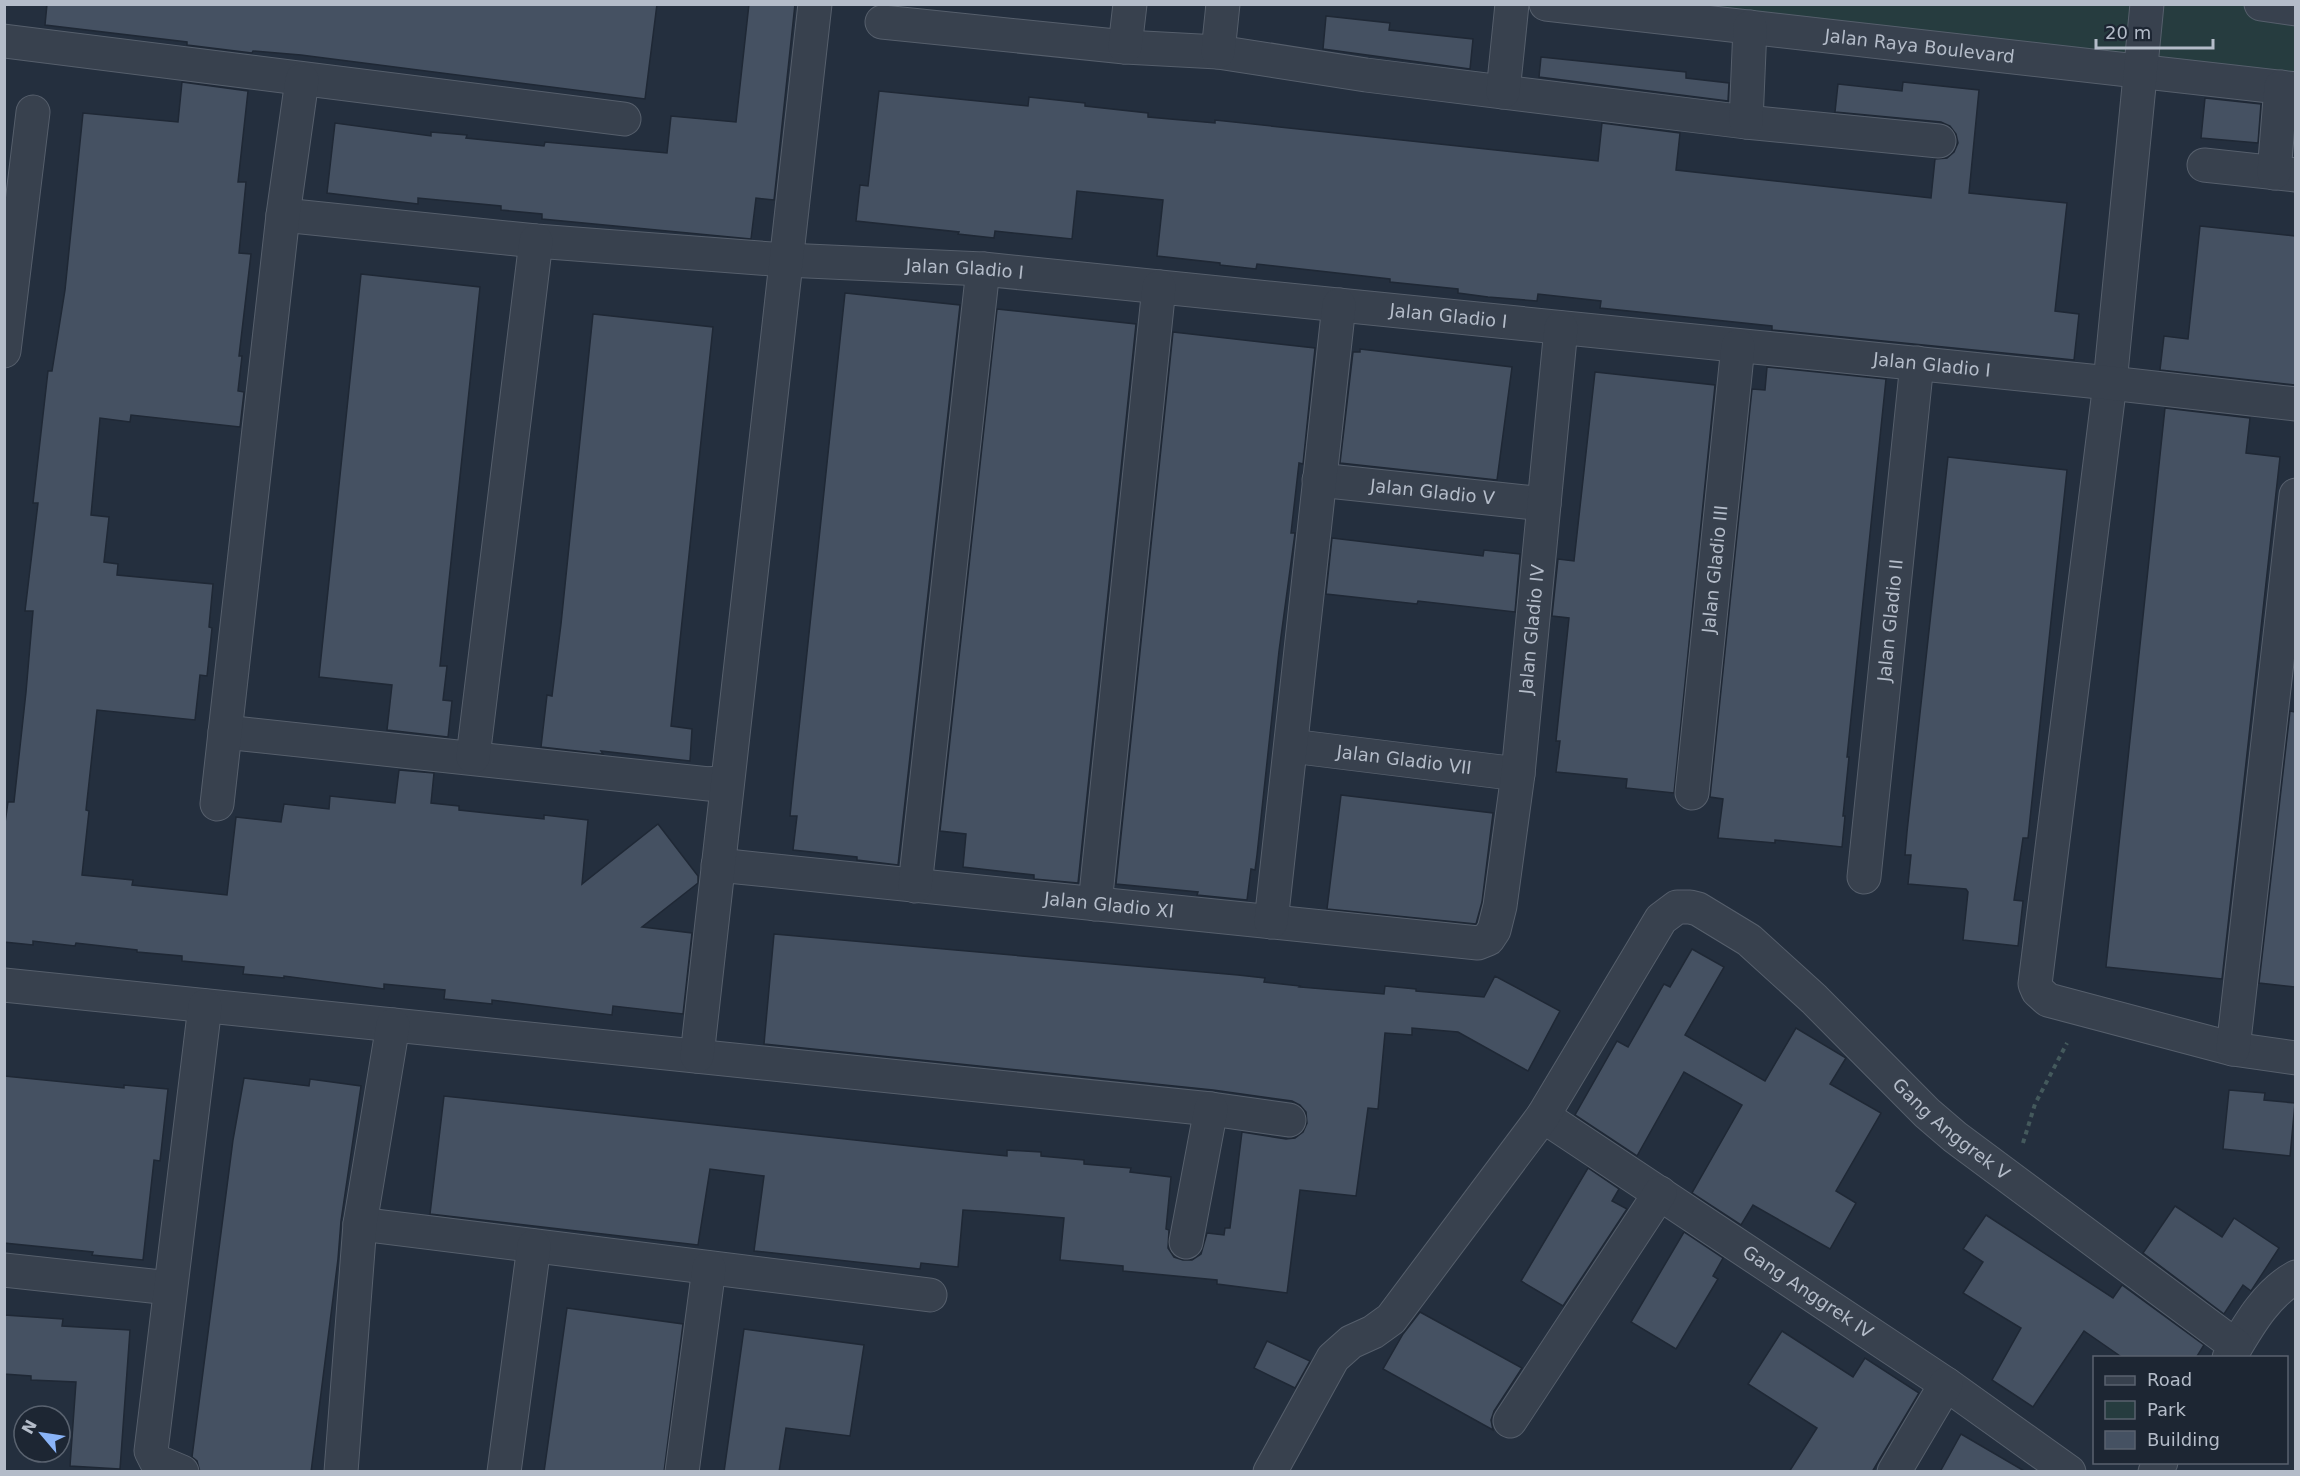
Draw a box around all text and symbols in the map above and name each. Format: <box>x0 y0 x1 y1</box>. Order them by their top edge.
scale bar <box>2096 12 2213 50</box>
text: 20 m <box>2105 22 2151 43</box>
street label: Jalan Raya Boulevard <box>1822 25 2016 67</box>
street label: Jalan Gladio I <box>904 254 1025 283</box>
street label: Jalan Gladio I <box>1388 299 1508 332</box>
street label: Jalan Gladio I <box>1871 348 1992 381</box>
street label: Jalan Gladio V <box>1368 474 1496 509</box>
street label: Jalan Gladio III <box>1697 504 1732 635</box>
street label: Jalan Gladio II <box>1873 558 1907 684</box>
street label: Jalan Gladio IV <box>1515 563 1548 696</box>
street label: Jalan Gladio VII <box>1335 741 1473 778</box>
street label: Jalan Gladio XI <box>1042 887 1175 922</box>
street label: Gang Anggrek V <box>1889 1074 2015 1184</box>
street label: Gang Anggrek IV <box>1739 1241 1878 1343</box>
legend <box>2093 1356 2288 1464</box>
text: Road <box>2147 1369 2192 1390</box>
text: Park <box>2147 1399 2186 1420</box>
north arrow <box>12 1404 72 1464</box>
text: N <box>18 1417 41 1437</box>
text: Building <box>2147 1429 2220 1450</box>

